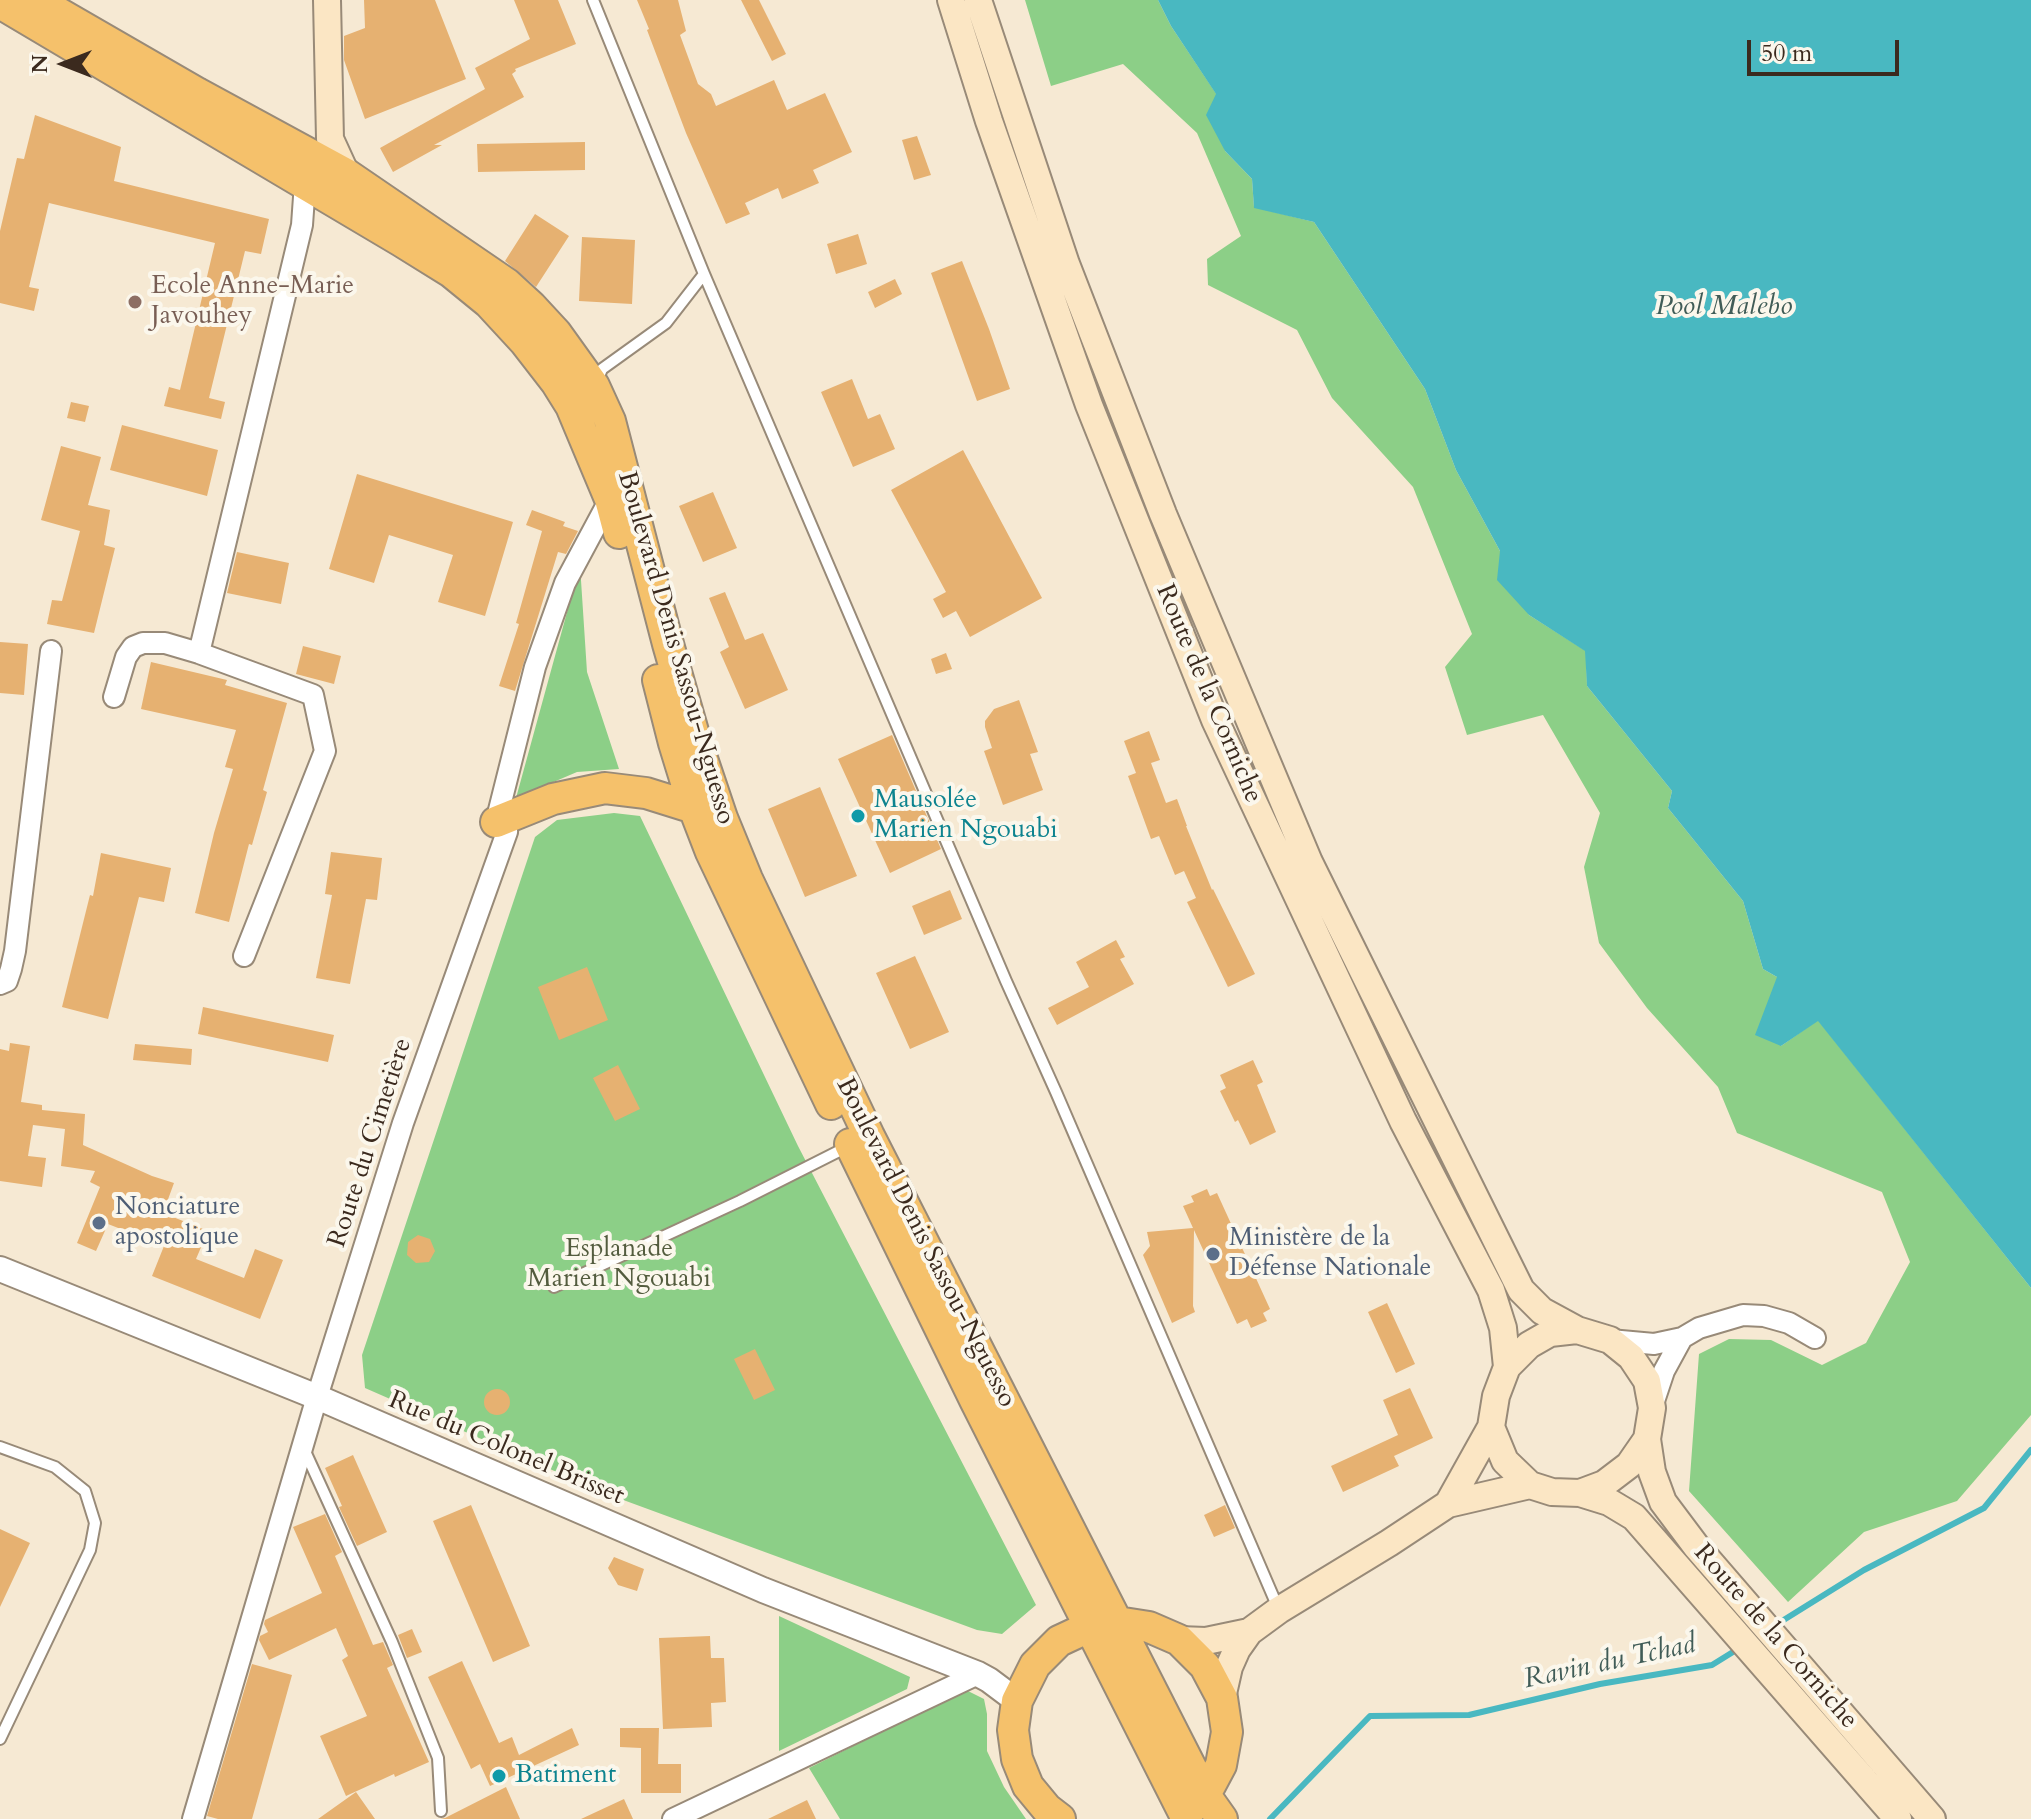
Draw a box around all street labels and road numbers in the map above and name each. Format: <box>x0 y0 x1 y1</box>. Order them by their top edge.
street label: Boulevard Denis Sassou-Nguesso <box>610 468 740 828</box>
street label: Route de la Corniche <box>1148 580 1268 808</box>
street label: Route du Cimetière <box>322 1034 420 1252</box>
street label: Boulevard Denis Sassou-Nguesso <box>828 1073 1022 1413</box>
street label: Rue du Colonel Brisset <box>384 1385 628 1513</box>
street label: Route de la Corniche <box>1686 1538 1864 1736</box>

